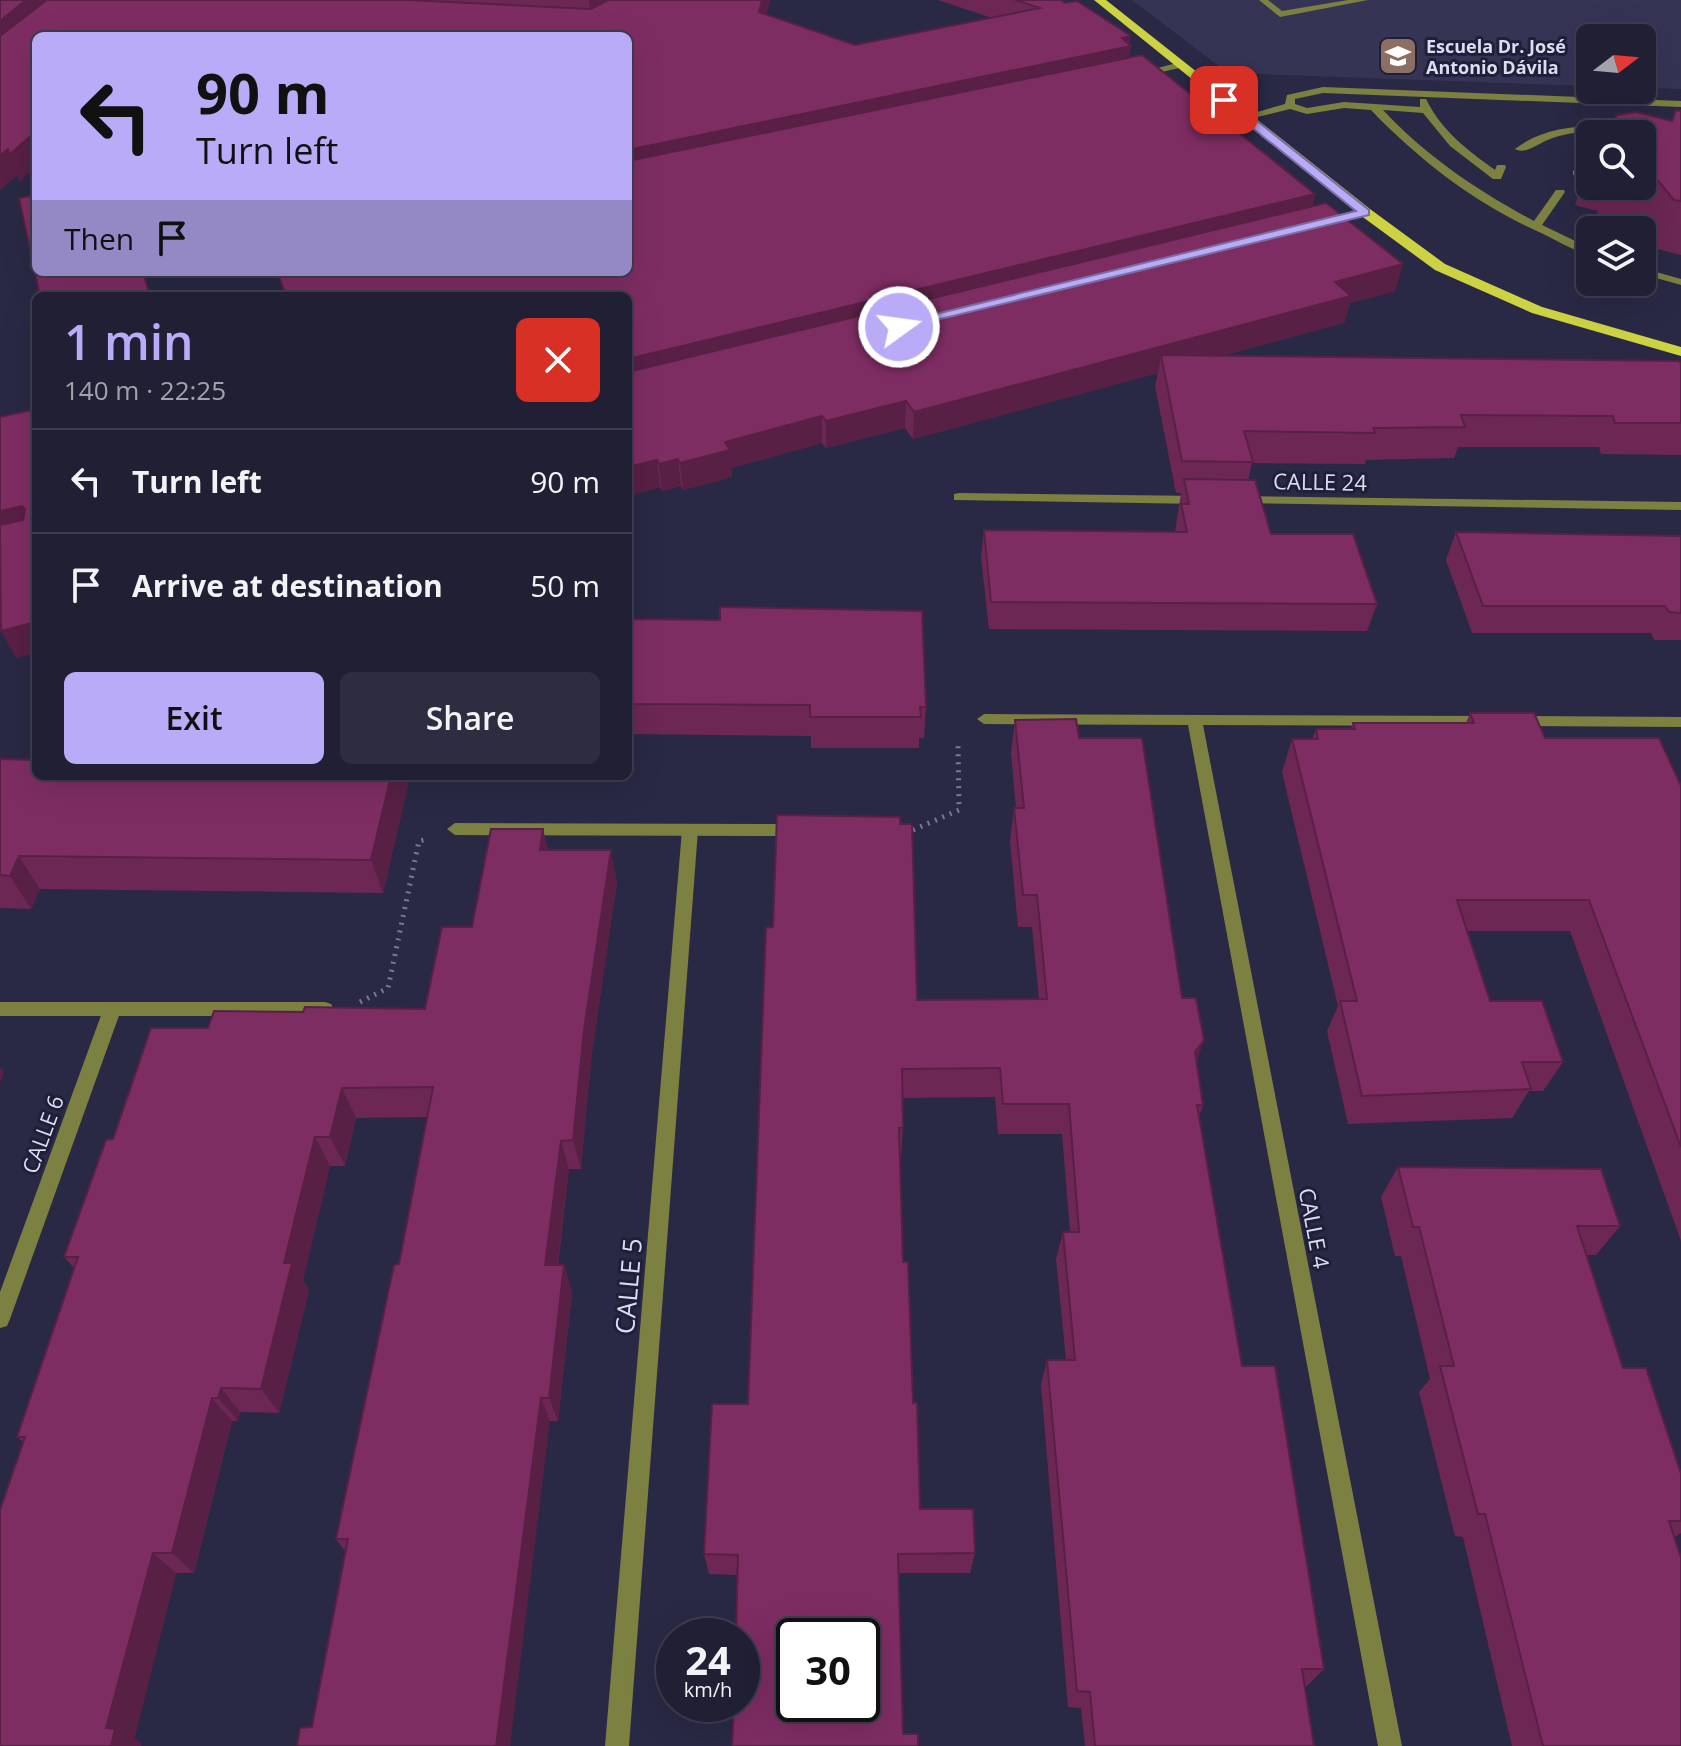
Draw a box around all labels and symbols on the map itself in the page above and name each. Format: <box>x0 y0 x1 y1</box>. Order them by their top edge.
north arrow <box>1576 24 1656 104</box>
place label: Escuela Dr. José Antonio Dávila <box>1426 34 1566 79</box>
school or university icon: Escuela Dr. José Antonio Dávila <box>1377 35 1419 77</box>
pin <box>1190 66 1258 134</box>
position arrow <box>857 285 941 369</box>
street label: CALLE 24 <box>1273 465 1368 497</box>
street label: CALLE 6 <box>14 1091 70 1177</box>
street label: CALLE 4 <box>1293 1185 1338 1271</box>
street label: CALLE 5 <box>606 1237 650 1335</box>
speed limit sign: 30 <box>776 1618 880 1722</box>

